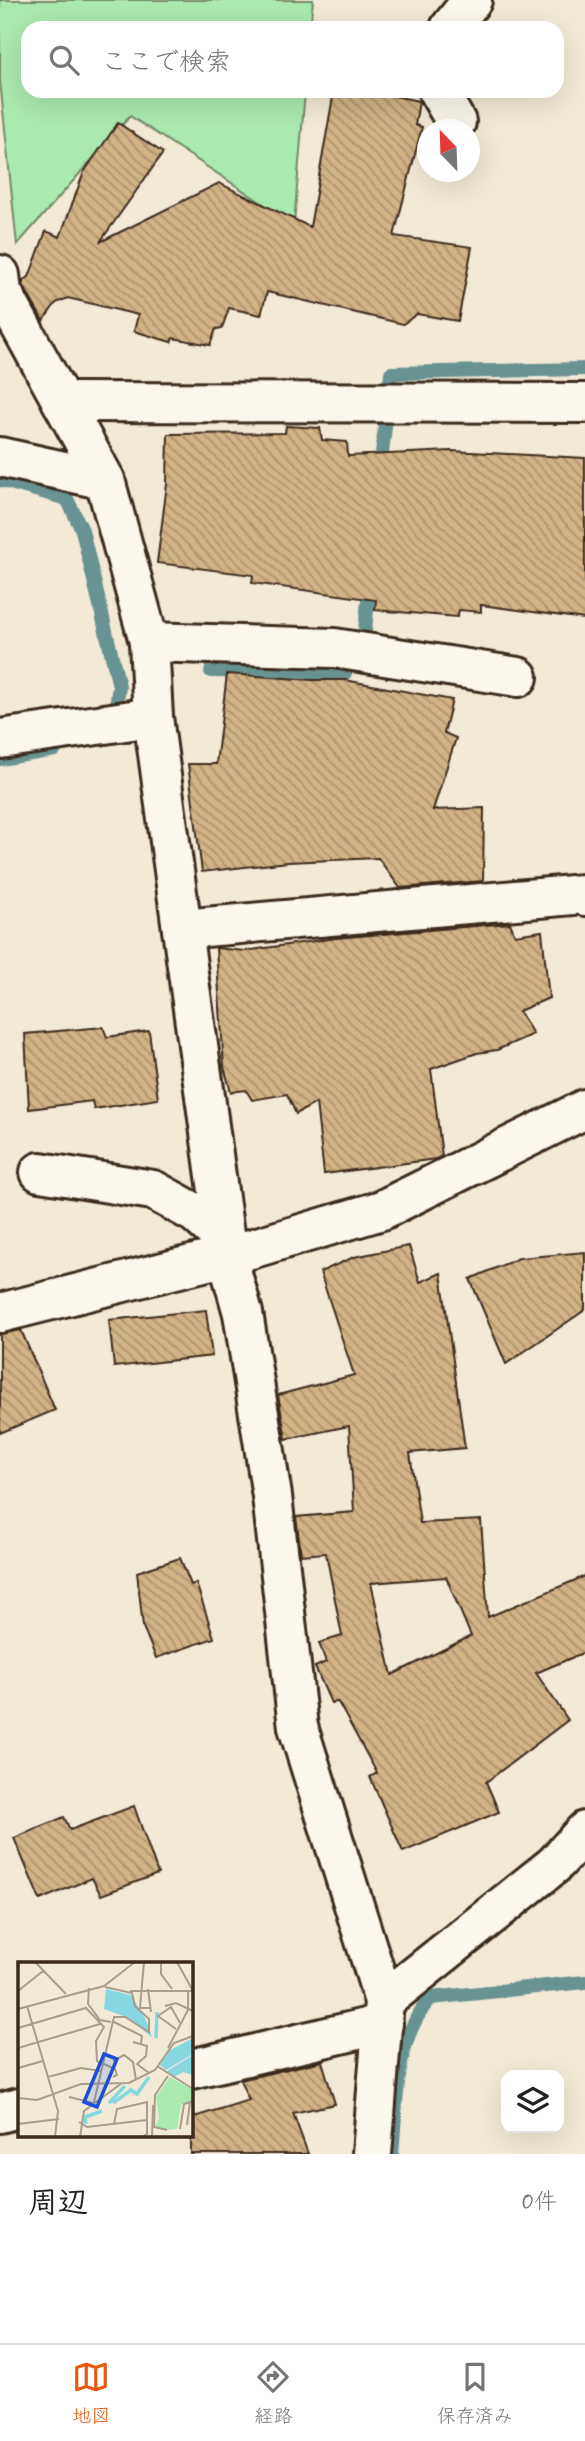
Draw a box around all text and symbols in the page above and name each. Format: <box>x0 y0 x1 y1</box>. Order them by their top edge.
search box <box>21 21 564 98</box>
icon: search <box>45 41 83 79</box>
text: ここで検索 <box>101 46 231 80</box>
north arrow <box>417 119 480 182</box>
inset map <box>18 1962 192 2136</box>
map controls <box>501 2070 564 2133</box>
button: layers <box>501 2070 564 2133</box>
text: 周辺 <box>28 2184 88 2223</box>
text: 0件 <box>521 2188 557 2218</box>
tab: 地図 <box>72 2358 110 2429</box>
tab: 経路 <box>254 2358 293 2429</box>
tab: 保存済み <box>437 2358 513 2429</box>

